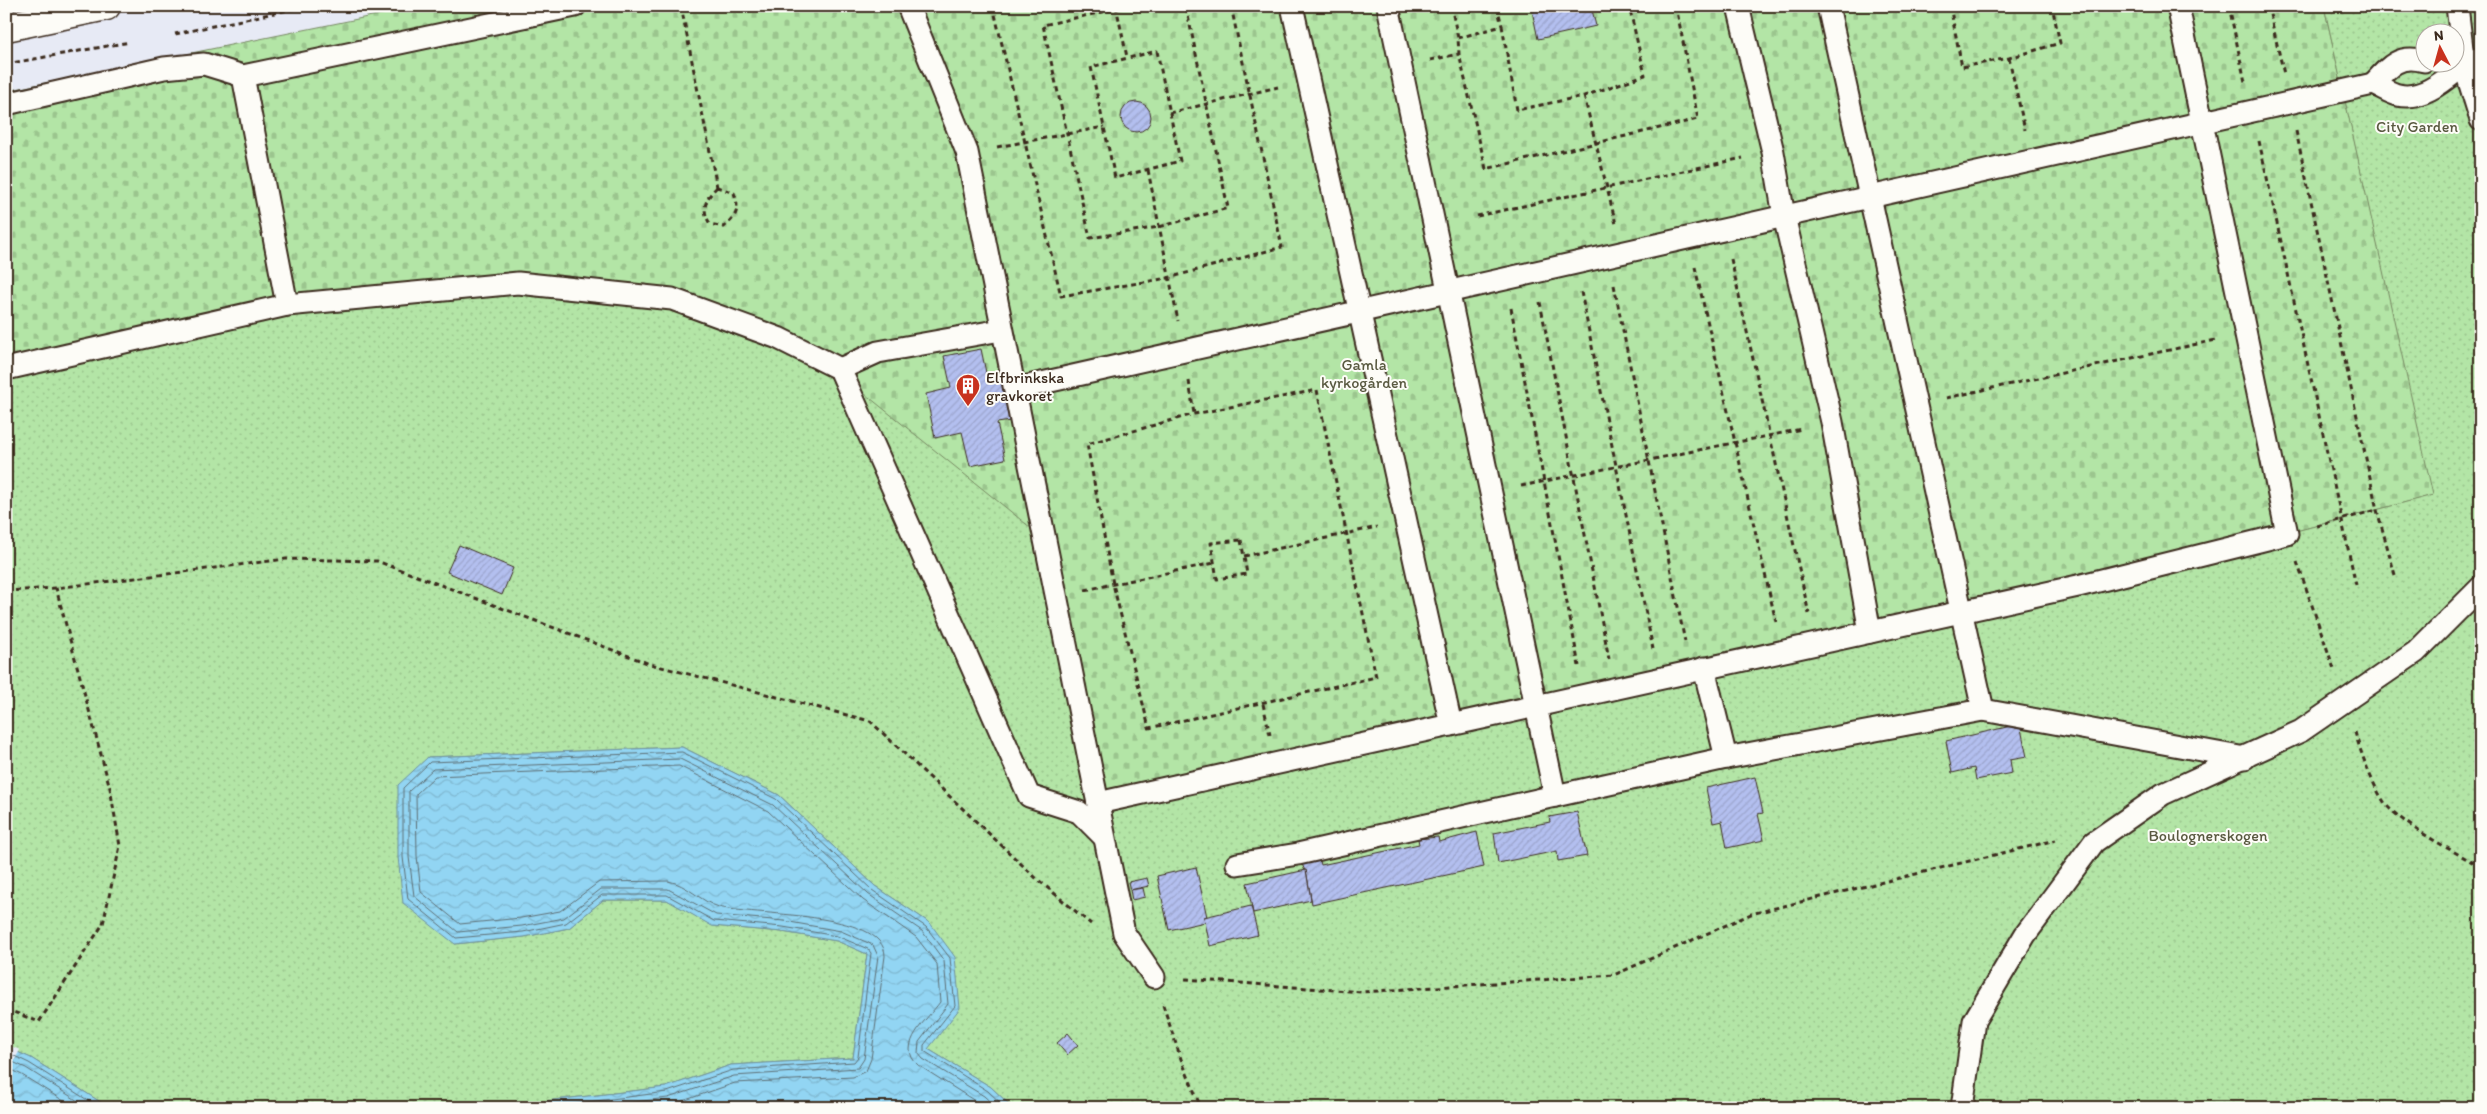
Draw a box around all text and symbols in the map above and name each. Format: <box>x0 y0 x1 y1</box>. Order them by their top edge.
north arrow <box>2414 22 2464 72</box>
text: N <box>2433 27 2444 45</box>
park label: City Garden <box>2376 117 2458 136</box>
park label: Gamla kyrkogården <box>1321 355 1408 392</box>
place label: Elfbrinkska gravkoret <box>986 368 1064 405</box>
building icon: Elfbrinkska gravkoret <box>955 373 981 407</box>
park label: Boulognerskogen <box>2148 826 2268 845</box>

